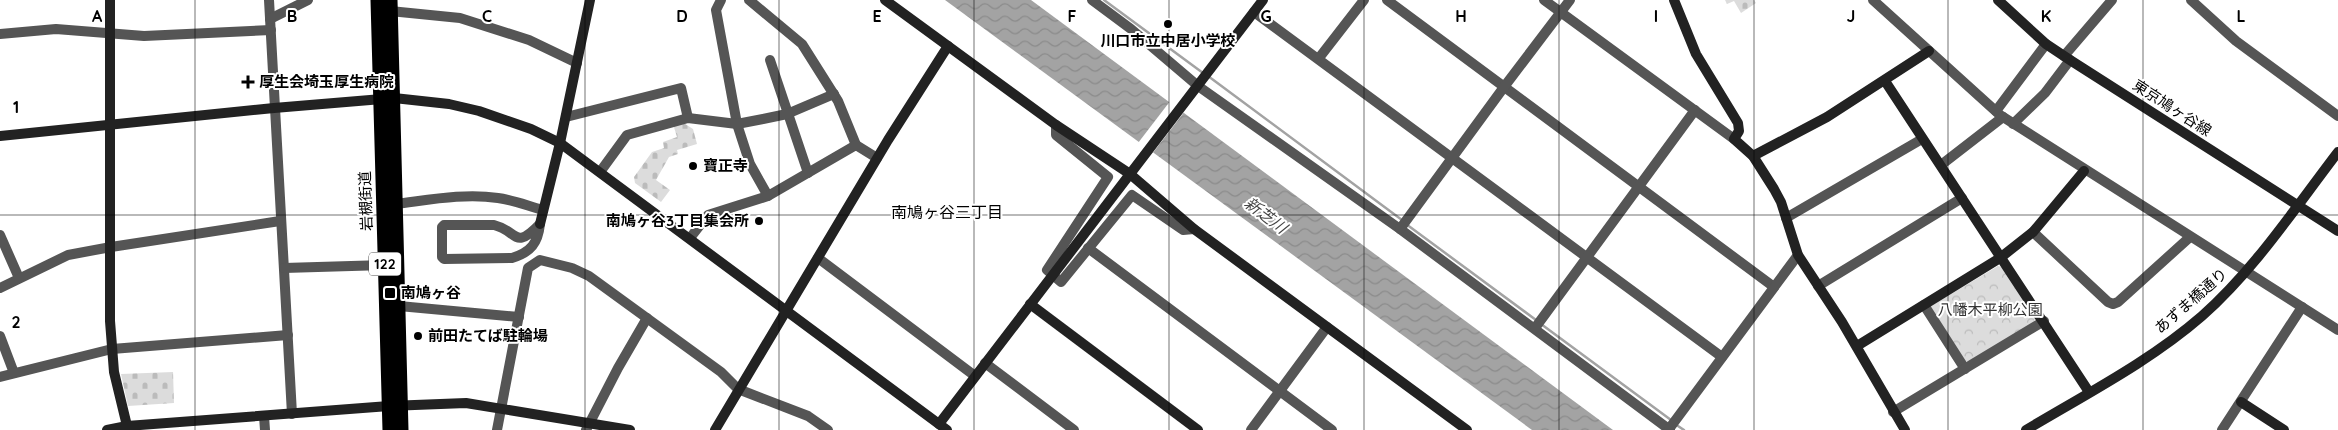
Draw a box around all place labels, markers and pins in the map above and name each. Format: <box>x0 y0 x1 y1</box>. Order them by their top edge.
marker: 川口市立中居小学校 <box>1162 18 1174 30</box>
place label: 川口市立中居小学校 <box>1100 31 1236 50</box>
place label: 厚生会埼玉厚生病院 <box>259 72 394 91</box>
marker: 厚生会埼玉厚生病院 <box>241 75 255 89</box>
place label: 寶正寺 <box>703 156 748 175</box>
marker: 寶正寺 <box>687 160 699 172</box>
place label: 南鳩ヶ谷3丁目集会所 <box>606 211 749 230</box>
marker: 南鳩ヶ谷3丁目集会所 <box>753 215 765 227</box>
place label: 南鳩ヶ谷 <box>401 283 461 302</box>
marker: 南鳩ヶ谷 <box>383 286 397 300</box>
place label: 前田たてば駐輪場 <box>428 326 548 345</box>
marker: 前田たてば駐輪場 <box>412 330 424 342</box>

